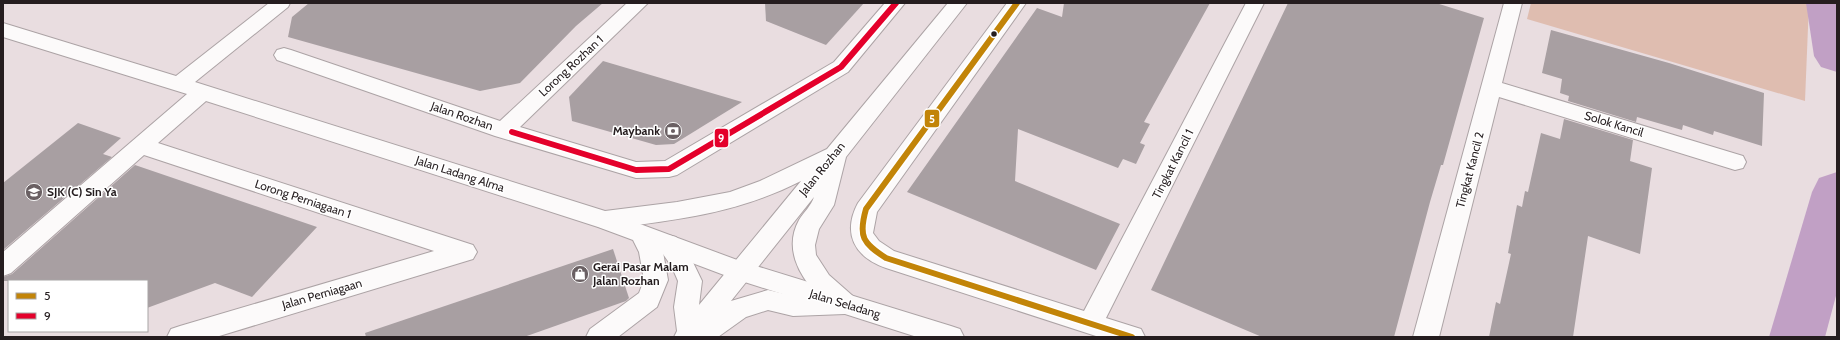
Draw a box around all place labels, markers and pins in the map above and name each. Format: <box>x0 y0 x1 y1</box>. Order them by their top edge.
unlabelled marker <box>989 29 999 39</box>
bank icon: Maybank <box>663 121 683 141</box>
place label: Maybank <box>613 123 660 138</box>
school or university icon: SJK (C) Sin Ya <box>24 182 44 202</box>
place label: SJK (C) Sin Ya <box>47 184 117 199</box>
place label: Gerai Pasar Malam Jalan Rozhan <box>592 259 689 288</box>
shop icon: Gerai Pasar Malam Jalan Rozhan <box>570 264 590 284</box>

